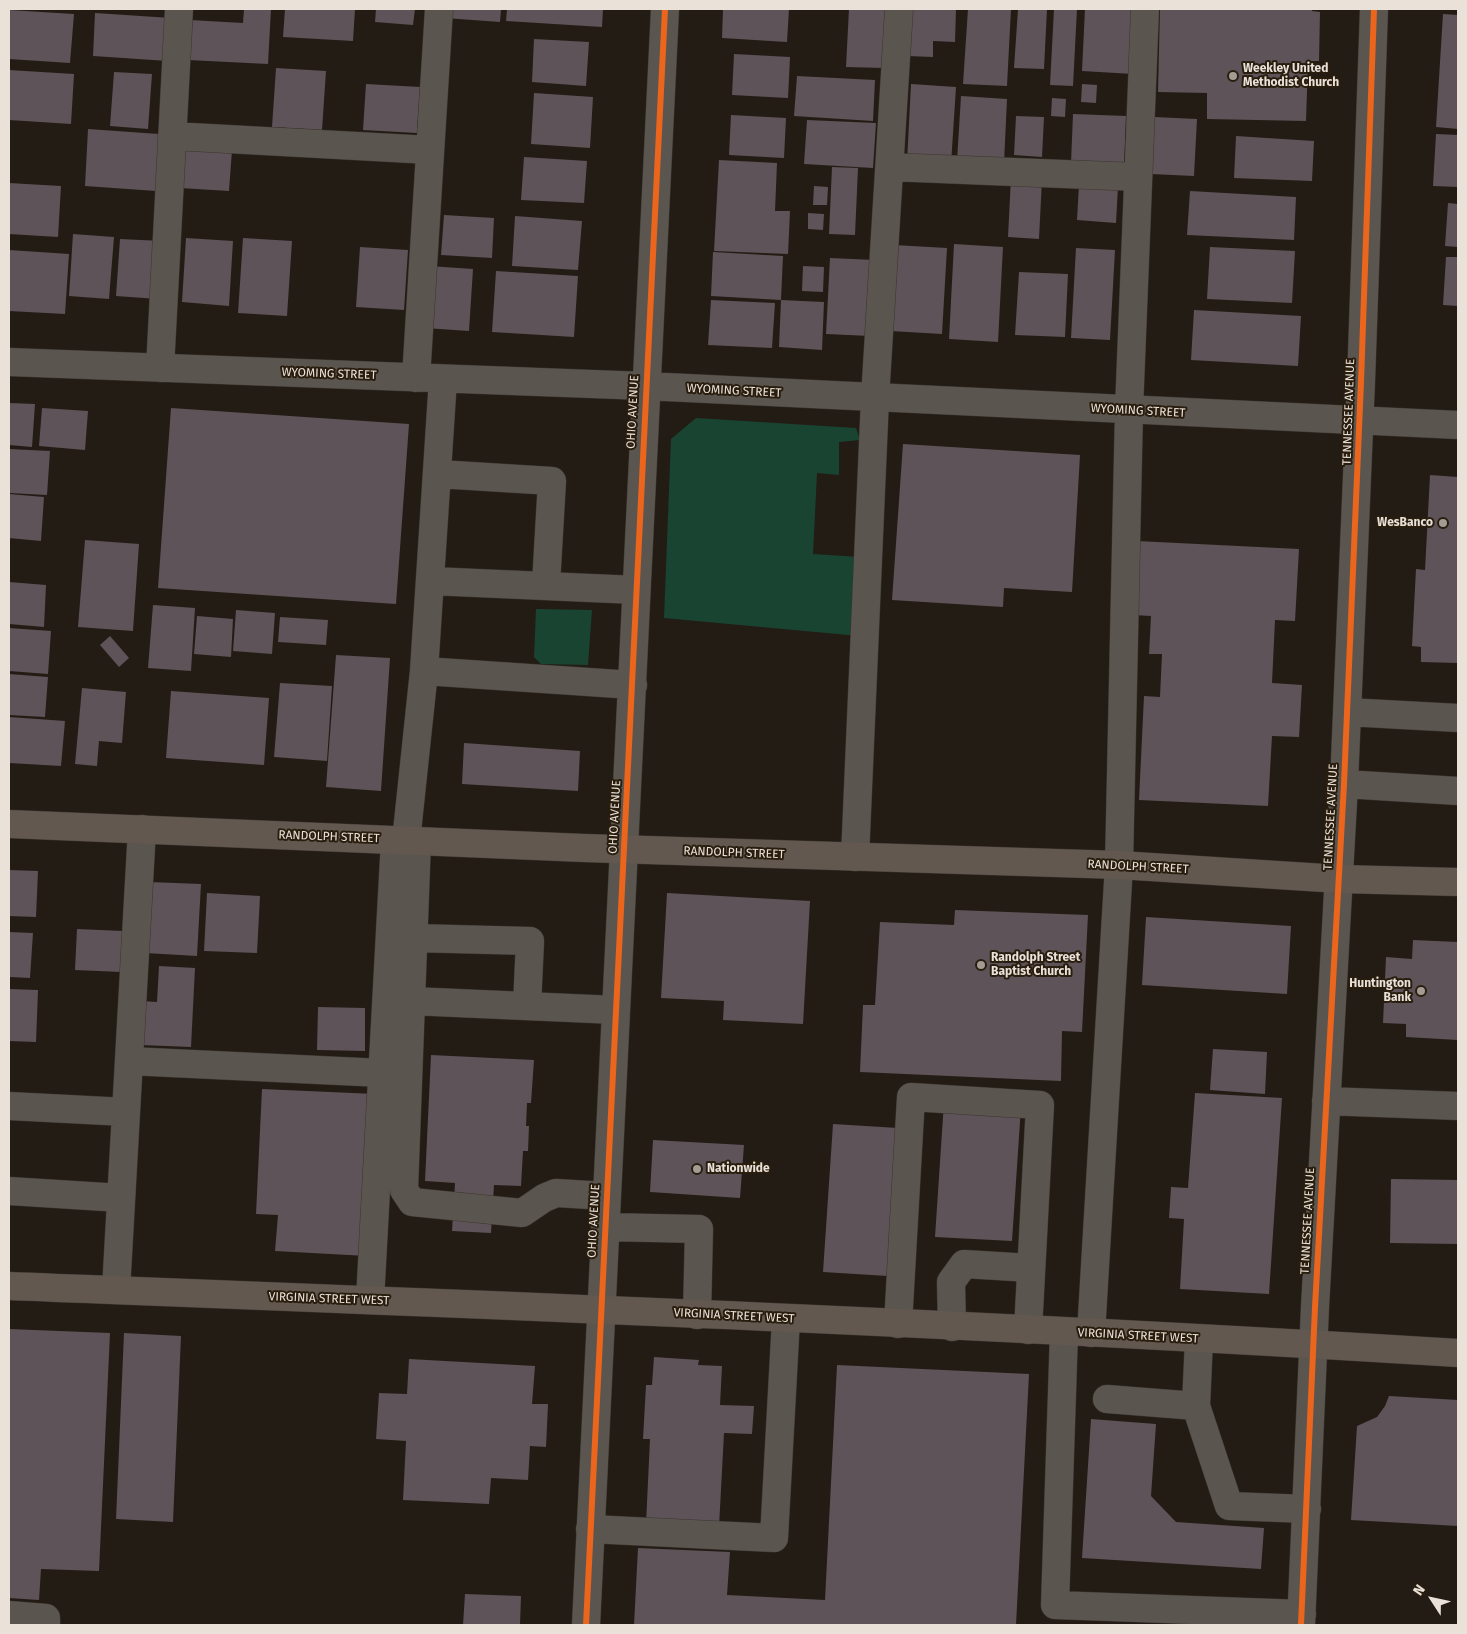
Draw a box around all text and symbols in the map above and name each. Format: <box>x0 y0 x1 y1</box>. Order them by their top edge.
place label: Weekley United Methodist Church <box>1243 62 1339 90</box>
marker: Weekley United Methodist Church <box>1227 70 1239 82</box>
street label: TENNESSEE AVENUE <box>1340 358 1358 466</box>
street label: WYOMING STREET <box>281 365 377 383</box>
street label: OHIO AVENUE <box>624 375 642 449</box>
street label: WYOMING STREET <box>686 381 782 401</box>
street label: WYOMING STREET <box>1090 401 1186 421</box>
place label: WesBanco <box>1377 516 1433 530</box>
marker: WesBanco <box>1437 517 1449 529</box>
street label: TENNESSEE AVENUE <box>1321 763 1341 871</box>
street label: OHIO AVENUE <box>606 780 624 854</box>
street label: RANDOLPH STREET <box>278 828 380 846</box>
street label: RANDOLPH STREET <box>683 844 785 862</box>
street label: RANDOLPH STREET <box>1087 857 1189 877</box>
place label: Randolph Street Baptist Church <box>991 951 1080 979</box>
marker: Randolph Street Baptist Church <box>975 959 987 971</box>
place label: Huntington Bank <box>1349 977 1411 1005</box>
marker: Huntington Bank <box>1415 985 1427 997</box>
place label: Nationwide <box>707 1162 770 1176</box>
marker: Nationwide <box>691 1163 703 1175</box>
street label: TENNESSEE AVENUE <box>1298 1167 1318 1275</box>
street label: OHIO AVENUE <box>585 1184 603 1258</box>
street label: VIRGINIA STREET WEST <box>268 1290 390 1308</box>
street label: VIRGINIA STREET WEST <box>673 1306 795 1326</box>
street label: VIRGINIA STREET WEST <box>1077 1326 1199 1346</box>
north arrow <box>1407 1574 1457 1624</box>
text: N <box>1410 1581 1429 1599</box>

